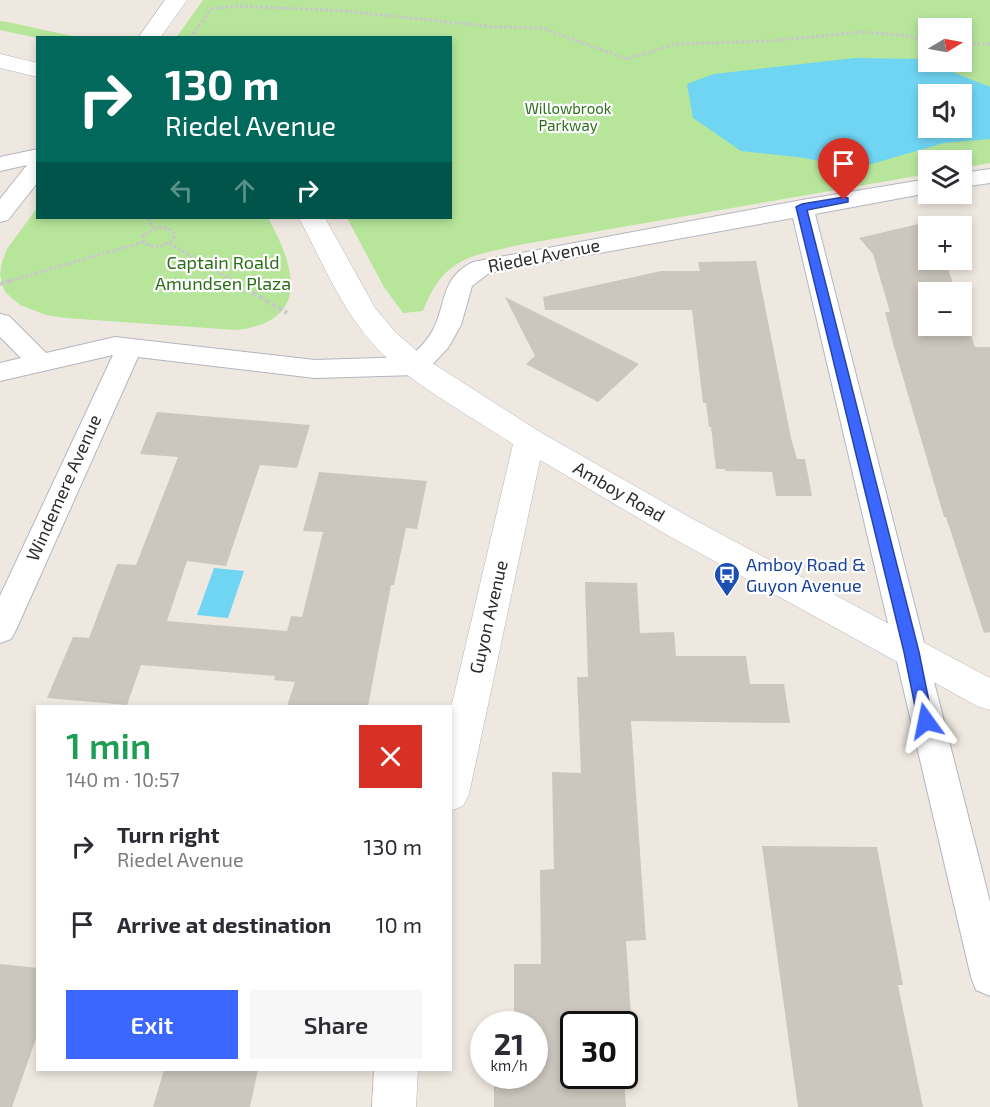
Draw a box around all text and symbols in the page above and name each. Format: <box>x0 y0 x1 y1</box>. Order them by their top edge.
north arrow <box>918 18 972 72</box>
map controls <box>918 18 972 336</box>
text: 130 m <box>165 58 280 108</box>
icon: right <box>66 60 144 138</box>
button: sound <box>918 84 972 138</box>
park label: Willowbrook Parkway <box>525 99 612 134</box>
text: Riedel Avenue <box>165 109 336 141</box>
pin <box>818 138 869 200</box>
icon: arrive <box>827 147 860 180</box>
button: layers <box>918 150 972 204</box>
icon: left <box>165 174 198 207</box>
icon: ahead <box>228 174 261 207</box>
icon: right <box>291 174 324 207</box>
button: + <box>918 216 972 270</box>
street label: Riedel Avenue <box>486 233 602 277</box>
park label: Captain Roald Amundsen Plaza <box>155 251 291 294</box>
button: − <box>918 282 972 336</box>
street label: Windemere Avenue <box>21 411 105 564</box>
street label: Amboy Road <box>570 456 669 526</box>
place label: Amboy Road & Guyon Avenue <box>746 553 866 596</box>
street label: Guyon Avenue <box>464 558 512 676</box>
bus stop icon: Amboy Road & Guyon Avenue <box>712 560 742 598</box>
position arrow <box>894 689 958 753</box>
text: 1 min <box>66 723 151 766</box>
button: close <box>359 725 422 788</box>
text: 140 m · 10:57 <box>66 767 180 791</box>
text: Turn right <box>117 821 219 847</box>
icon: right <box>66 830 99 863</box>
text: 130 m <box>364 833 422 859</box>
text: Riedel Avenue <box>117 847 244 871</box>
icon: arrive <box>66 908 99 941</box>
text: Arrive at destination <box>117 911 331 937</box>
text: 10 m <box>376 911 422 937</box>
button: Exit <box>66 990 238 1059</box>
button: Share <box>250 990 422 1059</box>
speed limit sign: 30 <box>560 1011 638 1089</box>
text: 21 <box>494 1025 524 1061</box>
text: km/h <box>490 1056 528 1074</box>

